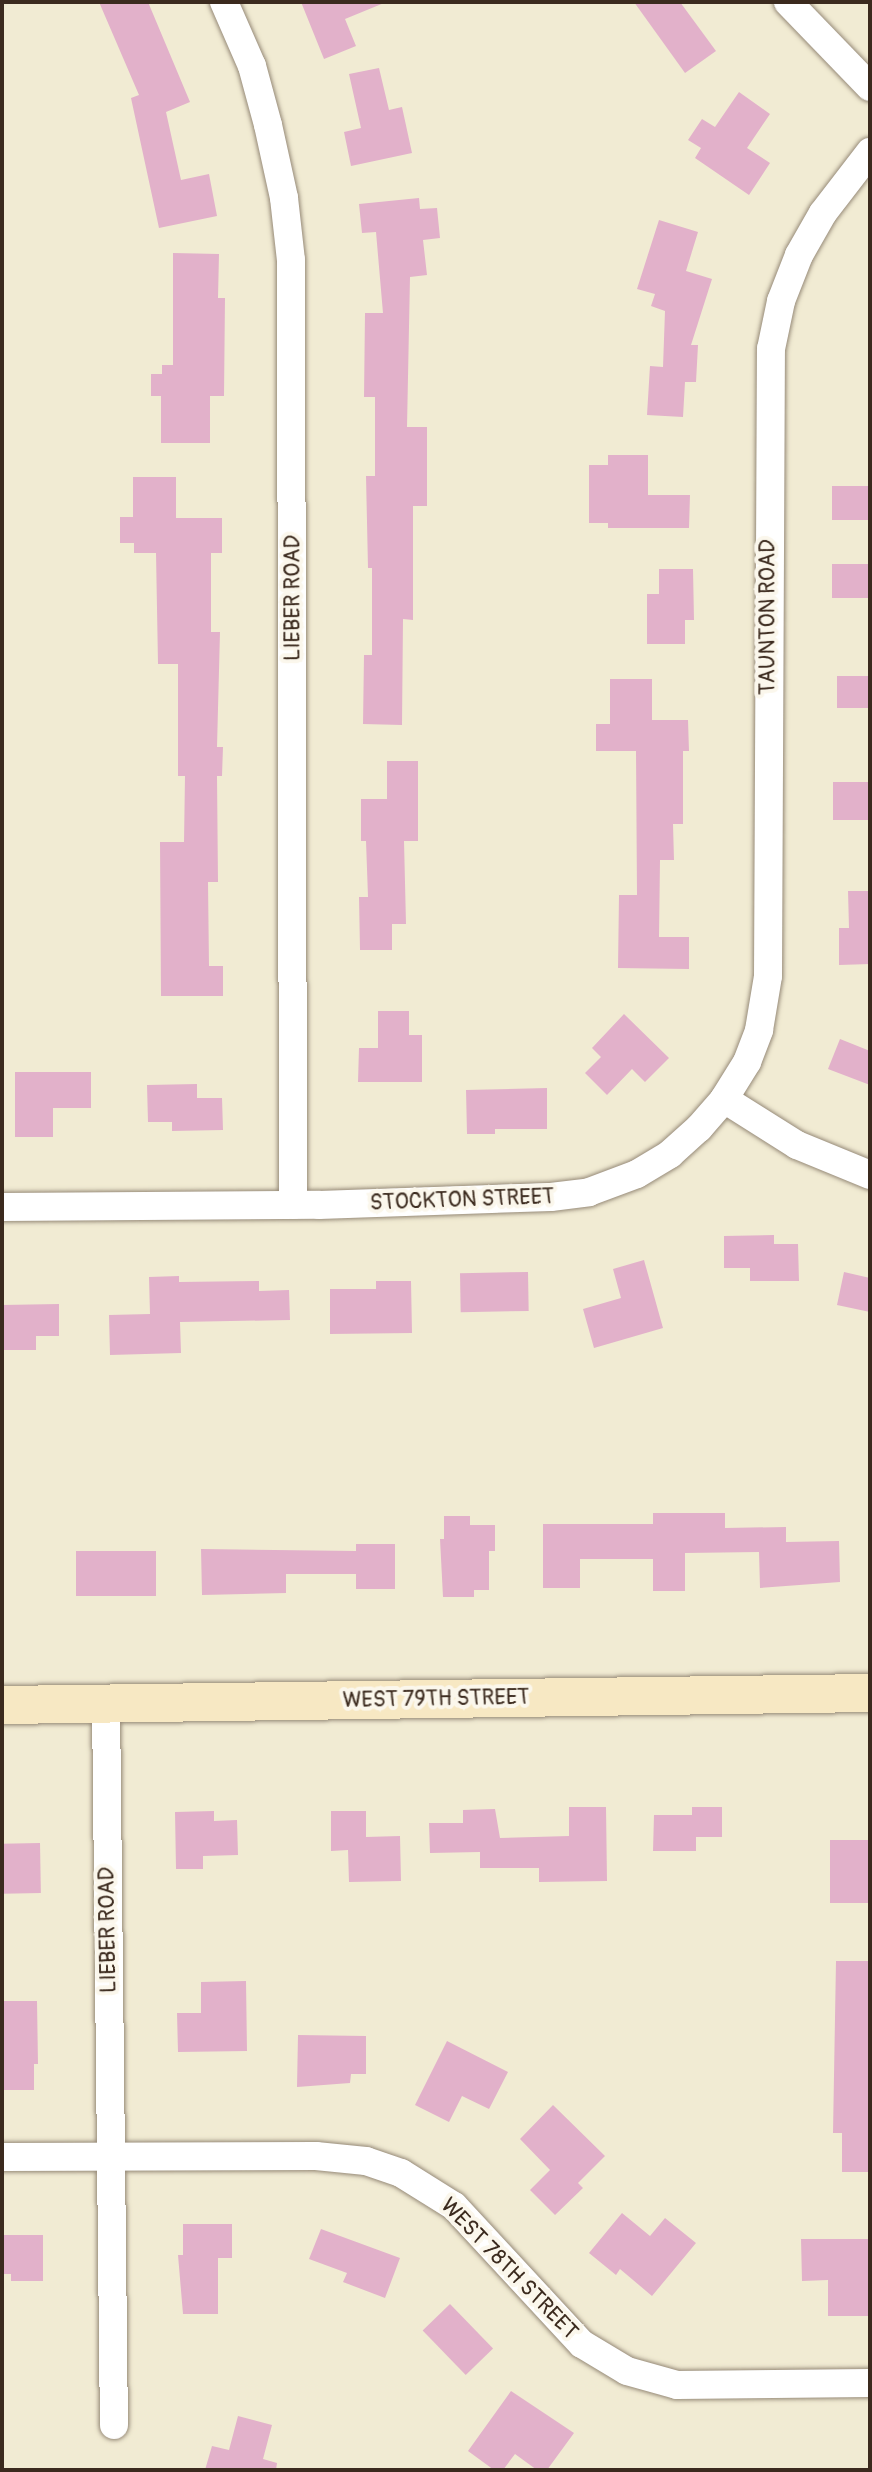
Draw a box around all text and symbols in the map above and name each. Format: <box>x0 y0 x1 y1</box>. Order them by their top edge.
street label: LIEBER ROAD <box>280 535 306 661</box>
street label: TAUNTON ROAD <box>755 539 781 695</box>
street label: STOCKTON STREET <box>369 1184 555 1216</box>
street label: WEST 79TH STREET <box>342 1684 530 1714</box>
street label: LIEBER ROAD <box>94 1867 122 1993</box>
street label: WEST 78TH STREET <box>435 2193 583 2345</box>

